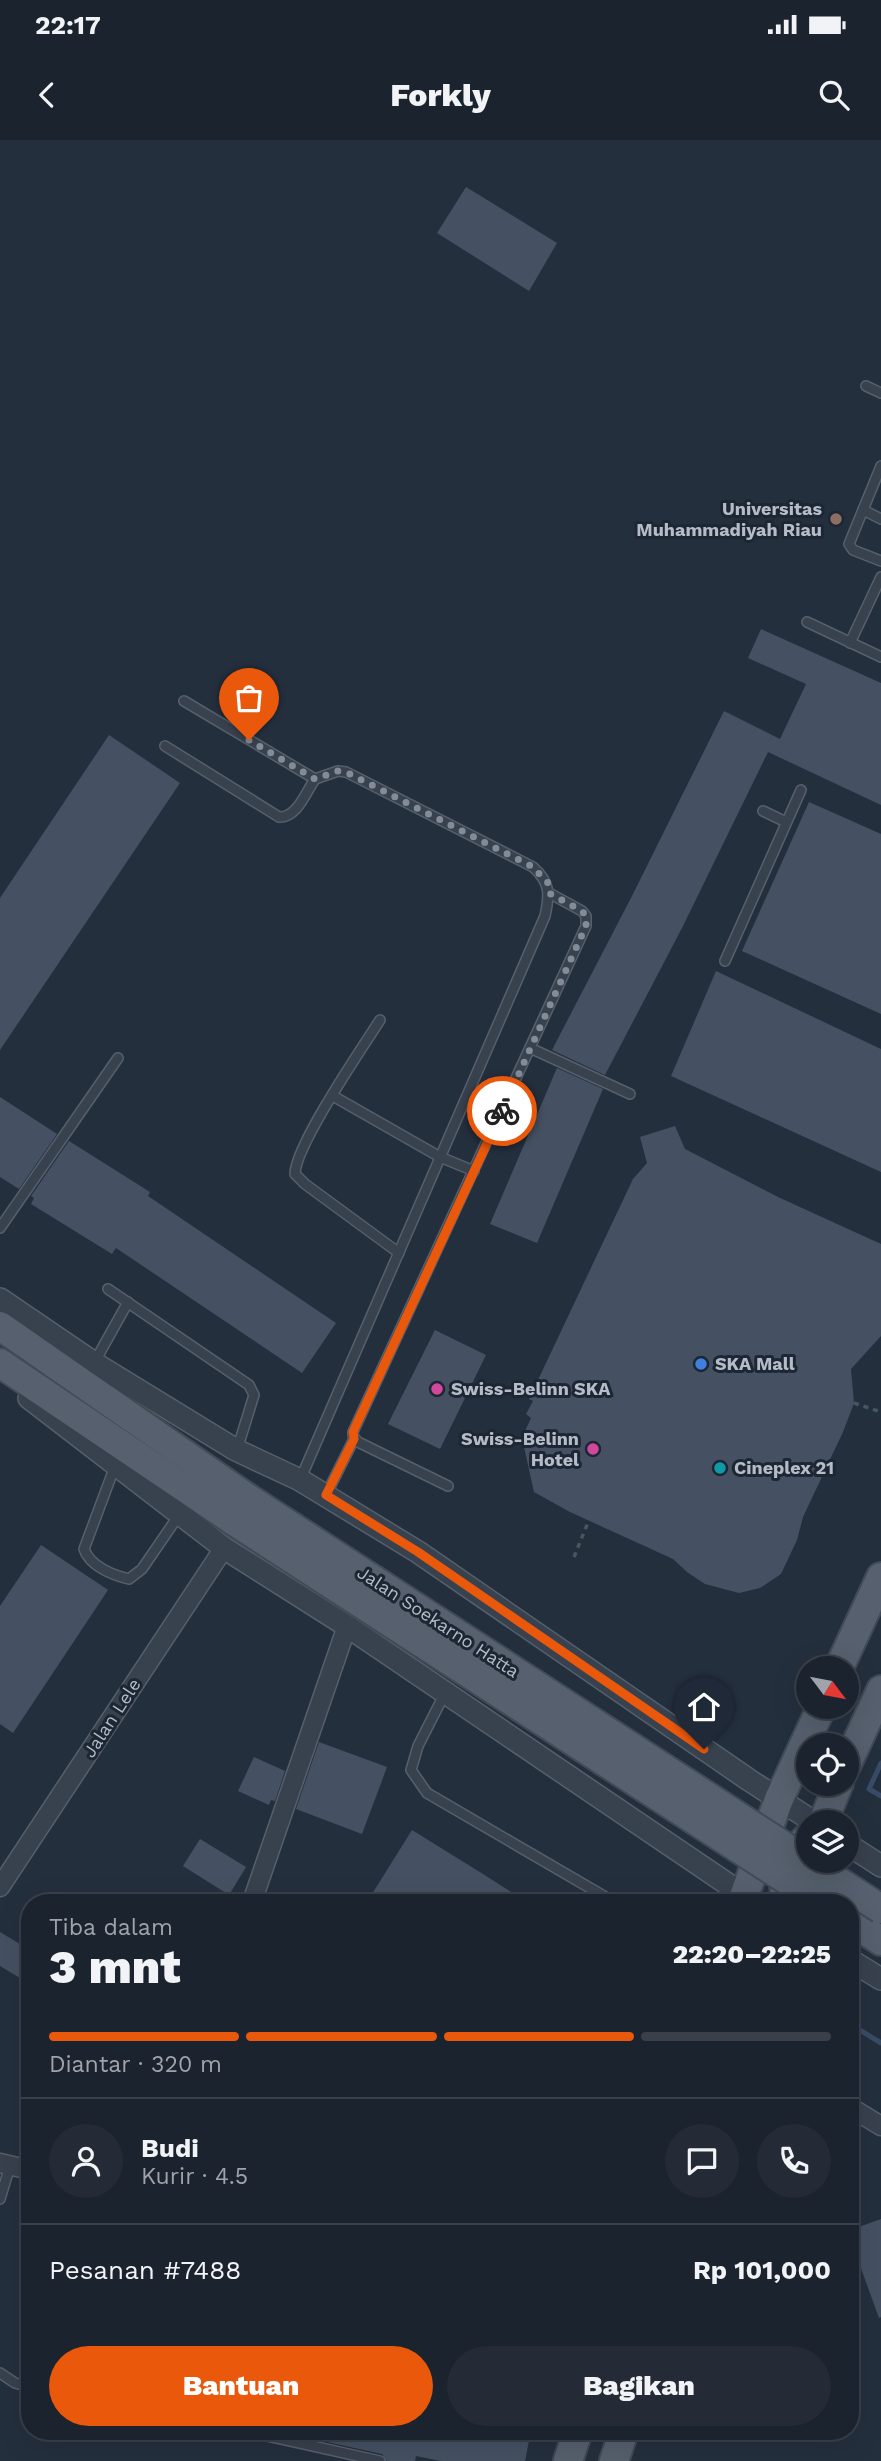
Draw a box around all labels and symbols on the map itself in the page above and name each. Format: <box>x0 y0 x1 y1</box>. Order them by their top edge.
place label: Universitas Muhammadiyah Riau <box>636 498 822 540</box>
marker: Universitas Muhammadiyah Riau <box>828 511 844 527</box>
pin <box>219 668 279 740</box>
courier <box>467 1076 537 1146</box>
place label: SKA Mall <box>715 1353 795 1374</box>
marker: SKA Mall <box>693 1356 709 1372</box>
place label: Swiss-Belinn SKA <box>451 1378 611 1399</box>
marker: Swiss-Belinn SKA <box>429 1381 445 1397</box>
place label: Swiss-Belinn Hotel <box>461 1428 579 1470</box>
marker: Swiss-Belinn Hotel <box>585 1441 601 1457</box>
place label: Cineplex 21 <box>734 1457 834 1478</box>
marker: Cineplex 21 <box>712 1460 728 1476</box>
street label: Jalan Soekarno Hatta <box>354 1561 523 1682</box>
north arrow <box>796 1656 859 1718</box>
street label: Jalan Lele <box>78 1674 145 1761</box>
pin <box>674 1677 734 1749</box>

